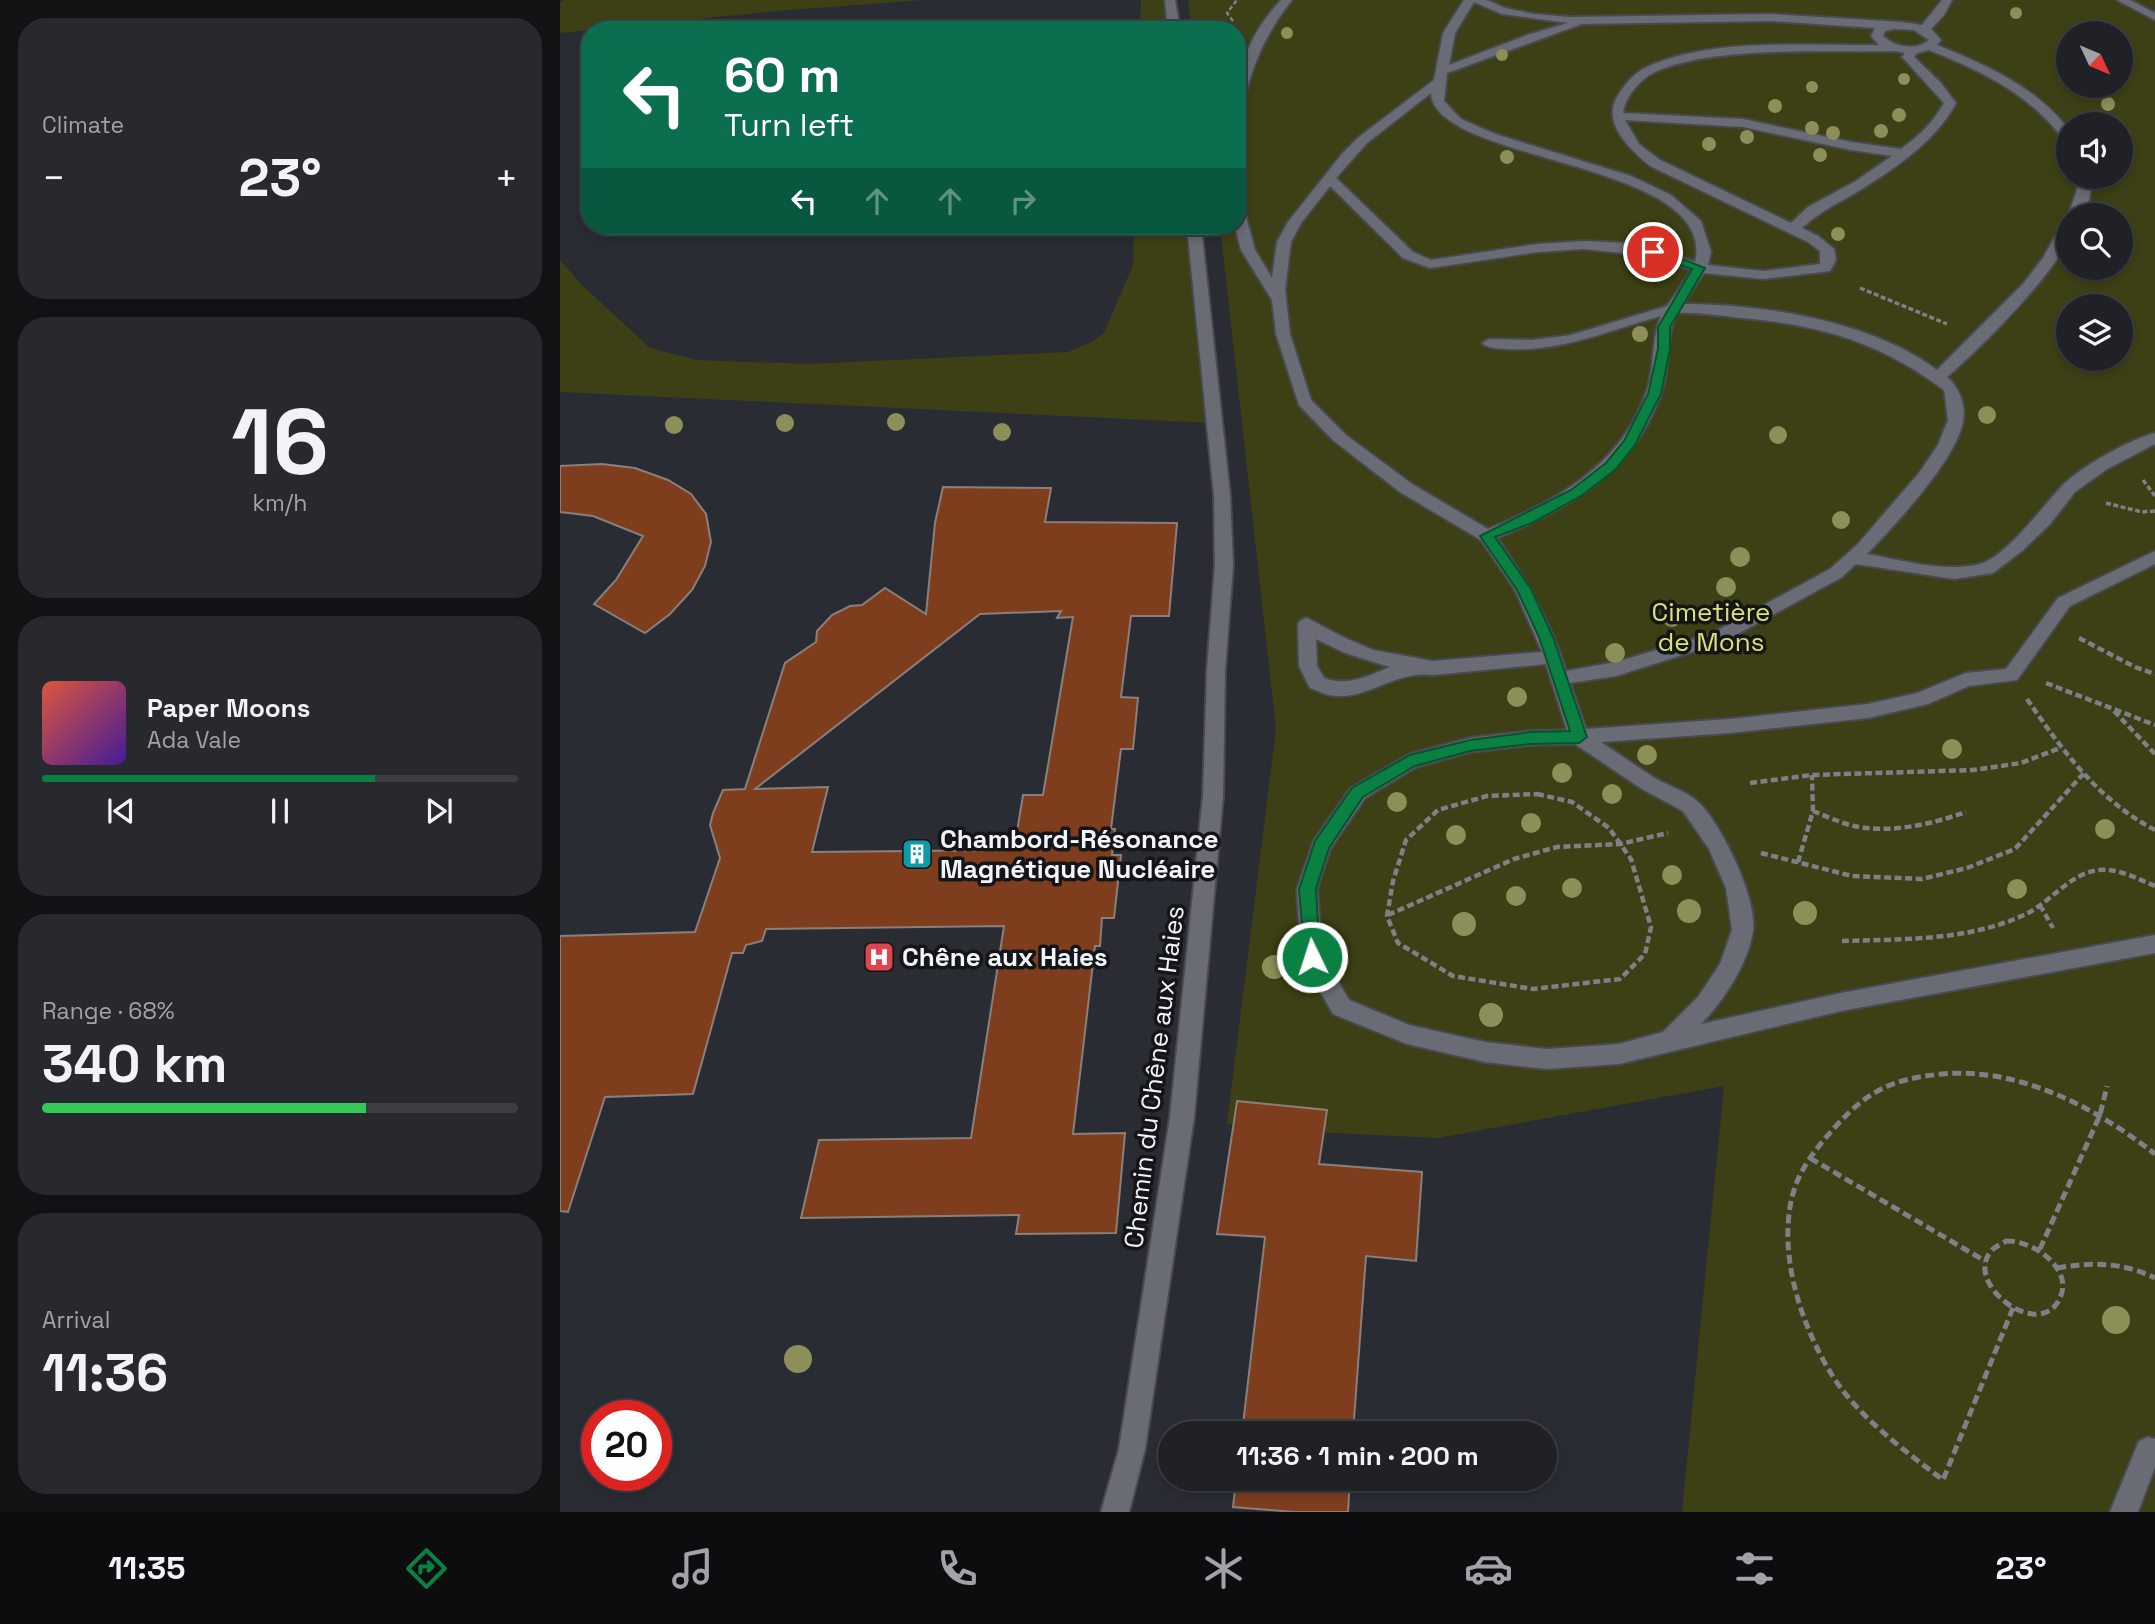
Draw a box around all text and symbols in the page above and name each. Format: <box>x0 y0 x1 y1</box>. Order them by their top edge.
north arrow <box>2056 21 2133 98</box>
map controls <box>2056 21 2133 371</box>
text: 60 m <box>724 44 840 106</box>
icon: left <box>609 49 700 140</box>
text: Turn left <box>724 105 854 145</box>
text: Climate <box>42 110 124 140</box>
button: sound <box>2056 112 2133 189</box>
text: 23° <box>239 145 322 211</box>
text: − <box>42 154 66 202</box>
text: + <box>494 154 518 202</box>
icon: left <box>785 182 823 220</box>
icon: ahead <box>858 182 896 220</box>
icon: ahead <box>931 182 969 220</box>
icon: right <box>1004 182 1042 220</box>
button: search <box>2056 203 2133 280</box>
pin <box>1623 222 1683 282</box>
icon: arrive <box>1634 233 1672 271</box>
button: layers <box>2056 294 2133 371</box>
text: 16 <box>231 384 329 501</box>
text: km/h <box>253 488 307 518</box>
park label: Cimetière de Mons <box>1652 595 1770 659</box>
text: Paper Moons <box>147 691 310 725</box>
text: Ada Vale <box>147 725 241 755</box>
icon: previous <box>102 792 140 830</box>
icon: pause <box>261 792 299 830</box>
icon: next <box>420 792 458 830</box>
place label: Chambord-Résonance Magnétique Nucléaire <box>940 822 1218 886</box>
building icon: Chambord-Résonance Magnétique Nucléaire <box>900 837 934 871</box>
street label: Chemin du Chêne aux Haies <box>1116 904 1192 1250</box>
position arrow <box>1275 920 1349 994</box>
hospital icon: Chêne aux Haies <box>862 940 896 974</box>
place label: Chêne aux Haies <box>902 940 1108 974</box>
text: Range · 68% <box>42 996 175 1026</box>
text: 340 km <box>42 1031 227 1097</box>
text: Arrival <box>42 1305 110 1335</box>
text: 11:36 <box>42 1340 168 1406</box>
speed limit sign: 20 <box>581 1400 672 1491</box>
text: 11:36 · 1 min · 200 m <box>1236 1439 1479 1473</box>
icon: directions <box>402 1544 451 1593</box>
icon: music <box>668 1544 717 1593</box>
icon: phone <box>933 1544 982 1593</box>
icon: climate <box>1199 1544 1248 1593</box>
icon: car <box>1464 1544 1513 1593</box>
icon: filters <box>1730 1544 1779 1593</box>
text: 11:35 <box>108 1548 185 1588</box>
text: 23° <box>1996 1548 2047 1588</box>

